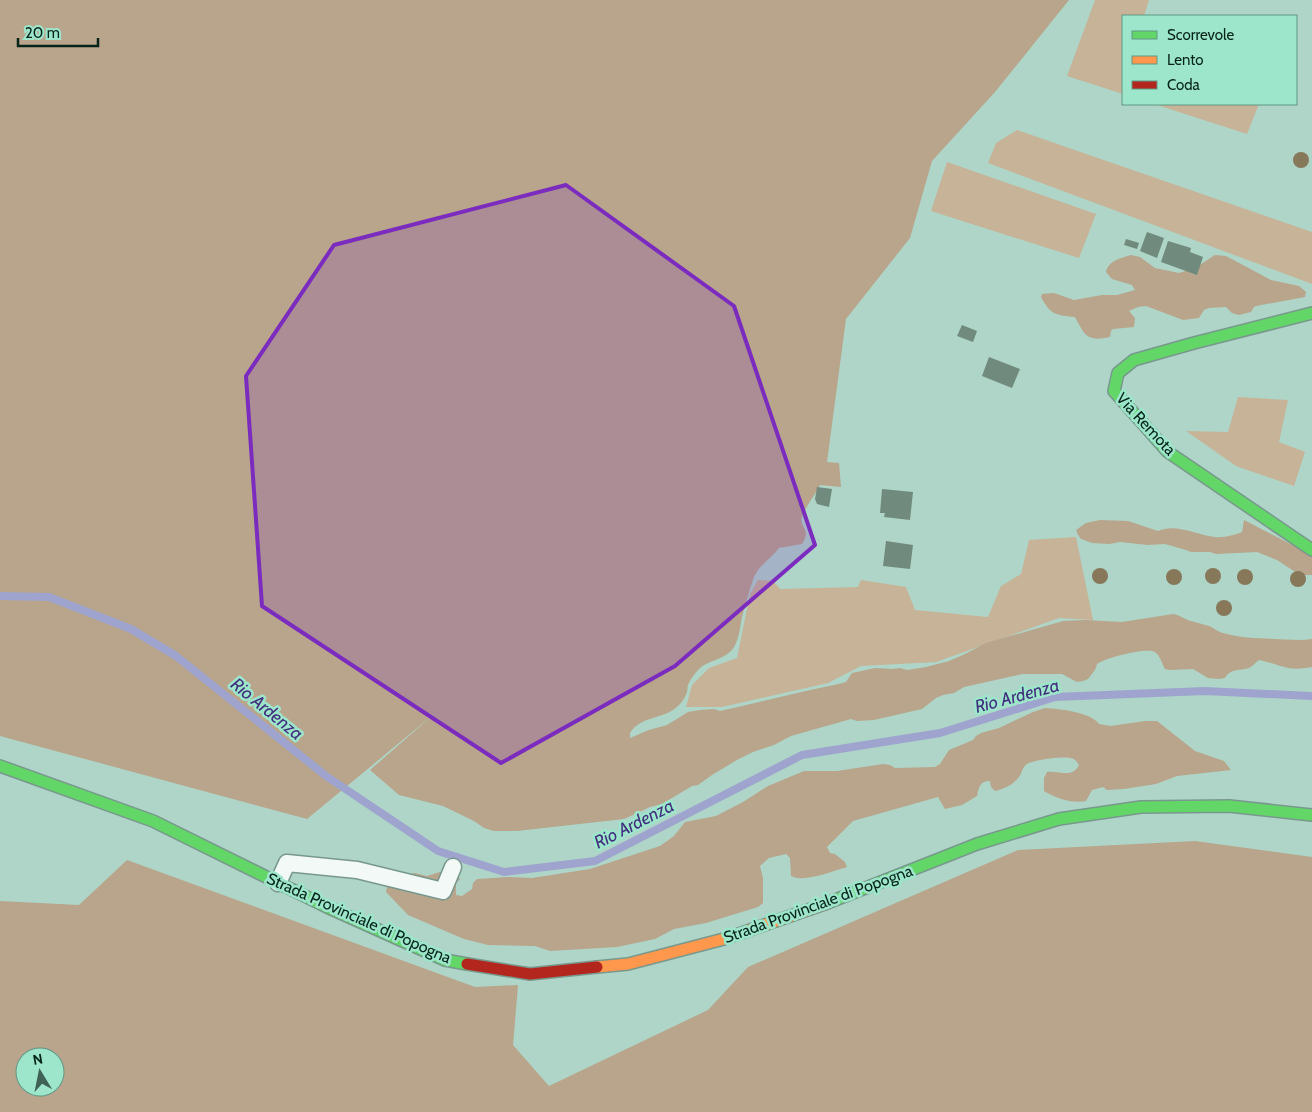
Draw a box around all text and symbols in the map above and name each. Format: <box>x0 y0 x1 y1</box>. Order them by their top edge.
scale bar <box>18 15 98 47</box>
legend <box>1122 15 1297 105</box>
text: 20 m <box>25 24 60 42</box>
text: Scorrevole <box>1167 26 1235 44</box>
text: Lento <box>1167 51 1204 69</box>
text: Coda <box>1167 76 1201 94</box>
street label: Via Remota <box>1112 389 1180 459</box>
water label: Rio Ardenza <box>226 673 308 745</box>
water label: Rio Ardenza <box>972 674 1062 718</box>
water label: Rio Ardenza <box>590 795 678 853</box>
street label: Strada Provinciale di Popogna <box>721 861 915 947</box>
street label: Strada Provinciale di Popogna <box>264 869 454 967</box>
north arrow <box>15 1047 65 1097</box>
text: N <box>31 1049 44 1069</box>

